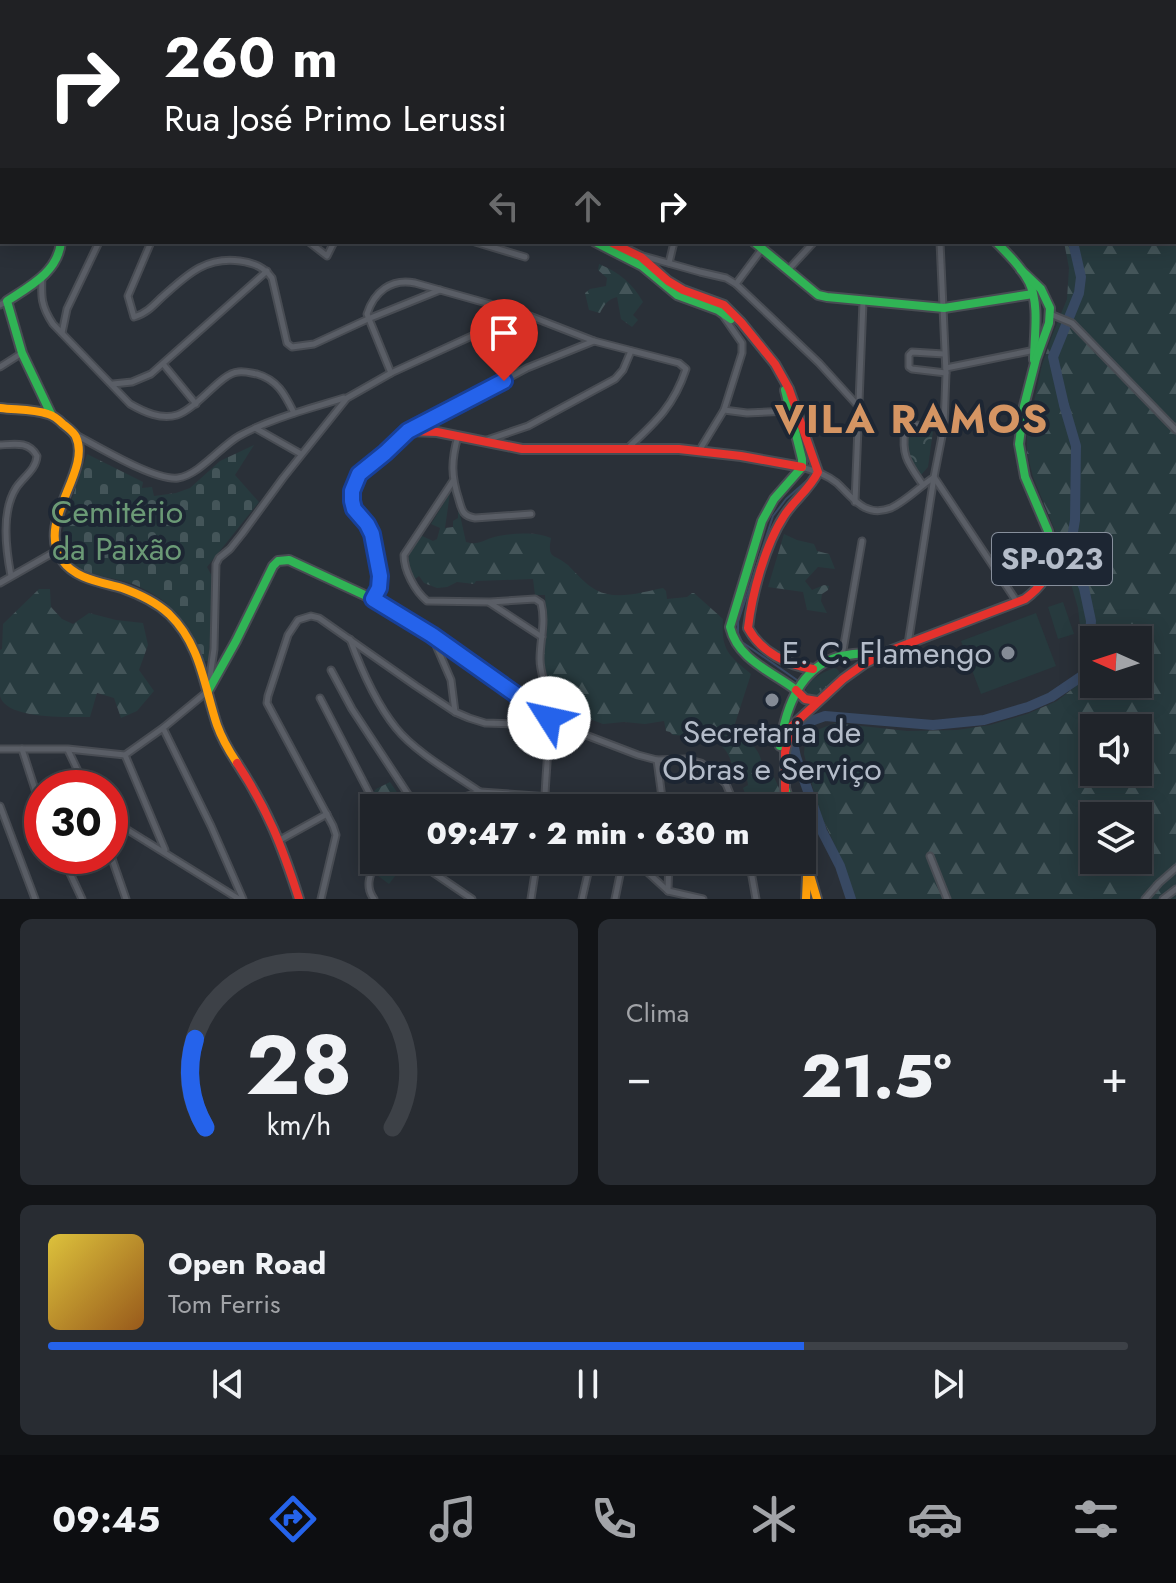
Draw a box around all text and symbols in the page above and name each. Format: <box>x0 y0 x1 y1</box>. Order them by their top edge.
text: 260 m <box>164 17 338 98</box>
icon: right <box>32 32 136 136</box>
text: Rua José Primo Lerussi <box>164 92 507 144</box>
icon: left <box>482 184 526 228</box>
icon: ahead <box>566 184 610 228</box>
icon: right <box>650 184 694 228</box>
pin <box>470 299 538 381</box>
icon: arrive <box>482 311 526 355</box>
district label: VILA RAMOS <box>774 390 1049 448</box>
park label: Cemitério da Paixão <box>51 489 183 572</box>
road number: SP-023 <box>992 533 1112 585</box>
north arrow <box>1080 626 1152 698</box>
map controls <box>1080 626 1152 874</box>
place label: E. C. Flamengo <box>782 630 992 676</box>
marker: E. C. Flamengo <box>999 644 1017 662</box>
position arrow <box>507 676 591 760</box>
marker: Secretaria de Obras e Serviço <box>763 691 781 709</box>
place label: Secretaria de Obras e Serviço <box>662 709 882 792</box>
button: sound <box>1080 714 1152 786</box>
speed limit sign: 30 <box>24 770 128 874</box>
button: layers <box>1080 802 1152 874</box>
text: 09:47 · 2 min · 630 m <box>427 812 749 855</box>
text: Clima <box>626 994 689 1032</box>
text: 28 <box>246 1005 352 1125</box>
text: 21.5° <box>801 1033 952 1120</box>
text: − <box>626 1045 652 1109</box>
text: + <box>1101 1045 1128 1109</box>
text: km/h <box>267 1104 331 1146</box>
text: Open Road <box>168 1242 326 1285</box>
text: Tom Ferris <box>168 1285 280 1323</box>
icon: previous <box>206 1362 250 1406</box>
icon: pause <box>566 1362 610 1406</box>
icon: next <box>926 1362 970 1406</box>
icon: directions <box>265 1491 321 1547</box>
icon: music <box>425 1491 481 1547</box>
icon: phone <box>586 1491 642 1547</box>
icon: climate <box>746 1491 802 1547</box>
icon: car <box>907 1491 963 1547</box>
icon: filters <box>1068 1491 1124 1547</box>
text: 09:45 <box>52 1493 160 1545</box>

